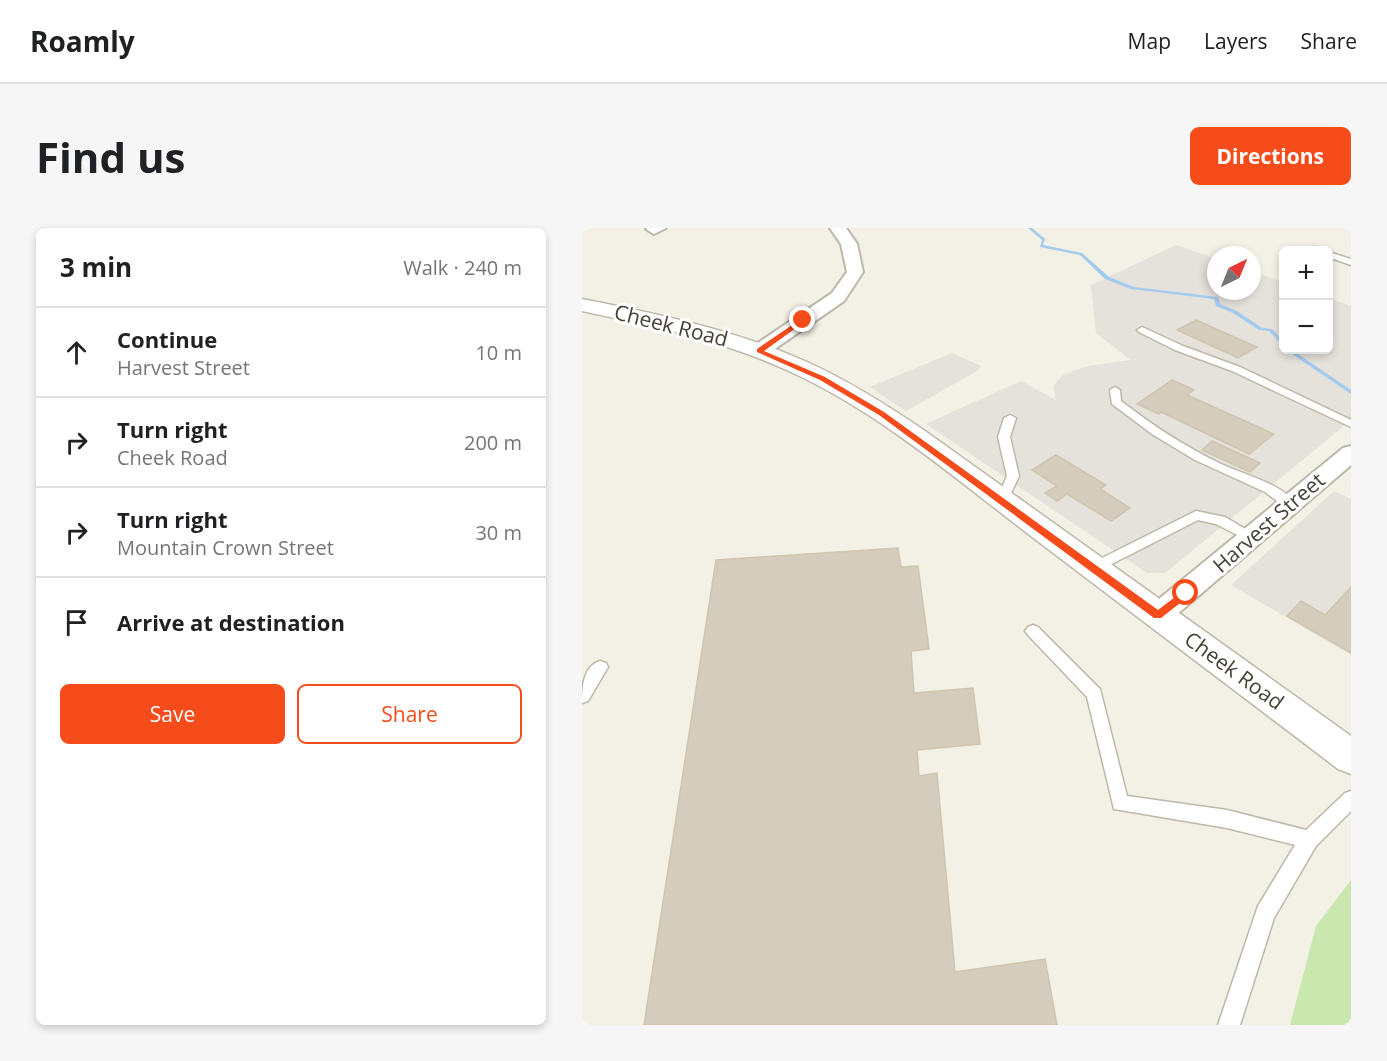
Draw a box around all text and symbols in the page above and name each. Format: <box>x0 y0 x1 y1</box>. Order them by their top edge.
text: Roamly <box>30 22 135 60</box>
text: Map <box>1128 27 1171 55</box>
text: Layers <box>1204 27 1268 55</box>
text: Share <box>1301 27 1357 55</box>
button: Directions <box>1190 127 1351 185</box>
text: Find us <box>36 128 185 185</box>
north arrow <box>1207 246 1261 300</box>
map controls <box>1279 246 1333 354</box>
button: + <box>1279 246 1333 300</box>
text: 3 min <box>60 249 132 285</box>
text: Walk · 240 m <box>403 254 522 281</box>
street label: Cheek Road <box>611 297 731 353</box>
button: − <box>1279 300 1333 354</box>
route end <box>789 306 815 332</box>
text: Continue <box>117 324 217 354</box>
icon: ahead <box>60 336 93 369</box>
text: 10 m <box>475 339 522 366</box>
text: Harvest Street <box>117 354 250 381</box>
text: Turn right <box>117 414 228 444</box>
icon: right <box>60 426 93 459</box>
text: 200 m <box>464 429 522 456</box>
text: Cheek Road <box>117 444 228 471</box>
street label: Harvest Street <box>1206 466 1330 579</box>
text: Turn right <box>117 504 228 534</box>
icon: right <box>60 516 93 549</box>
text: 30 m <box>475 519 522 546</box>
text: Mountain Crown Street <box>117 534 334 561</box>
route start <box>1172 579 1198 605</box>
icon: arrive <box>60 606 93 639</box>
text: Arrive at destination <box>117 607 345 637</box>
street label: Cheek Road <box>1179 625 1290 716</box>
button: Save <box>60 684 285 744</box>
button: Share <box>297 684 522 744</box>

